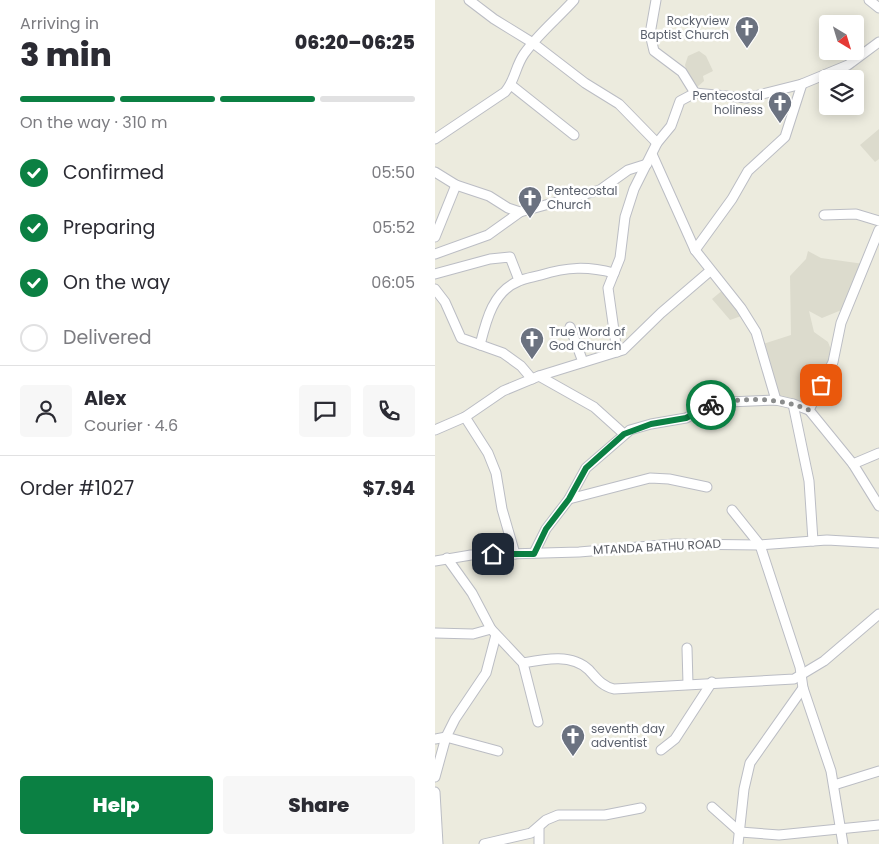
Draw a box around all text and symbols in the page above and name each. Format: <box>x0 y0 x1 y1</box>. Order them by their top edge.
text: Arriving in <box>20 12 99 35</box>
place label: Rockyview Baptist Church <box>640 12 729 43</box>
church icon: Rockyview Baptist Church <box>734 15 760 49</box>
north arrow <box>819 15 864 60</box>
map controls <box>819 15 864 115</box>
text: 06:20–06:25 <box>295 29 415 56</box>
text: 3 min <box>20 32 112 77</box>
button: layers <box>819 70 864 115</box>
place label: Pentecostal holiness <box>692 87 763 118</box>
church icon: Pentecostal holiness <box>767 90 793 124</box>
text: On the way · 310 m <box>20 111 168 134</box>
icon: check <box>20 159 48 187</box>
text: Confirmed <box>63 159 164 186</box>
text: 05:50 <box>371 161 415 184</box>
place label: Pentecostal Church <box>547 182 618 213</box>
church icon: Pentecostal Church <box>517 185 543 219</box>
icon: check <box>20 214 48 242</box>
text: Preparing <box>63 214 155 241</box>
text: 05:52 <box>372 216 415 239</box>
icon: check <box>20 269 48 297</box>
text: On the way <box>63 269 170 296</box>
text: 06:05 <box>371 271 415 294</box>
place label: True Word of God Church <box>549 323 625 354</box>
text: Delivered <box>63 324 152 351</box>
church icon: True Word of God Church <box>519 326 545 360</box>
pin <box>800 364 842 406</box>
icon: bag <box>807 371 835 399</box>
courier <box>686 380 736 430</box>
button: person <box>20 385 72 437</box>
text: Alex <box>84 385 126 412</box>
button: chat <box>299 385 351 437</box>
button: phone <box>363 385 415 437</box>
icon: bike <box>697 391 725 419</box>
text: Courier · 4.6 <box>84 414 178 437</box>
text: Order #1027 <box>20 475 134 502</box>
text: $7.94 <box>362 475 415 502</box>
pin <box>472 533 514 575</box>
street label: MTANDA BATHU ROAD <box>593 535 721 558</box>
icon: home <box>479 540 507 568</box>
place label: seventh day adventist <box>591 720 665 751</box>
church icon: seventh day adventist <box>560 723 586 757</box>
button: Help <box>20 776 213 834</box>
button: Share <box>223 776 415 834</box>

